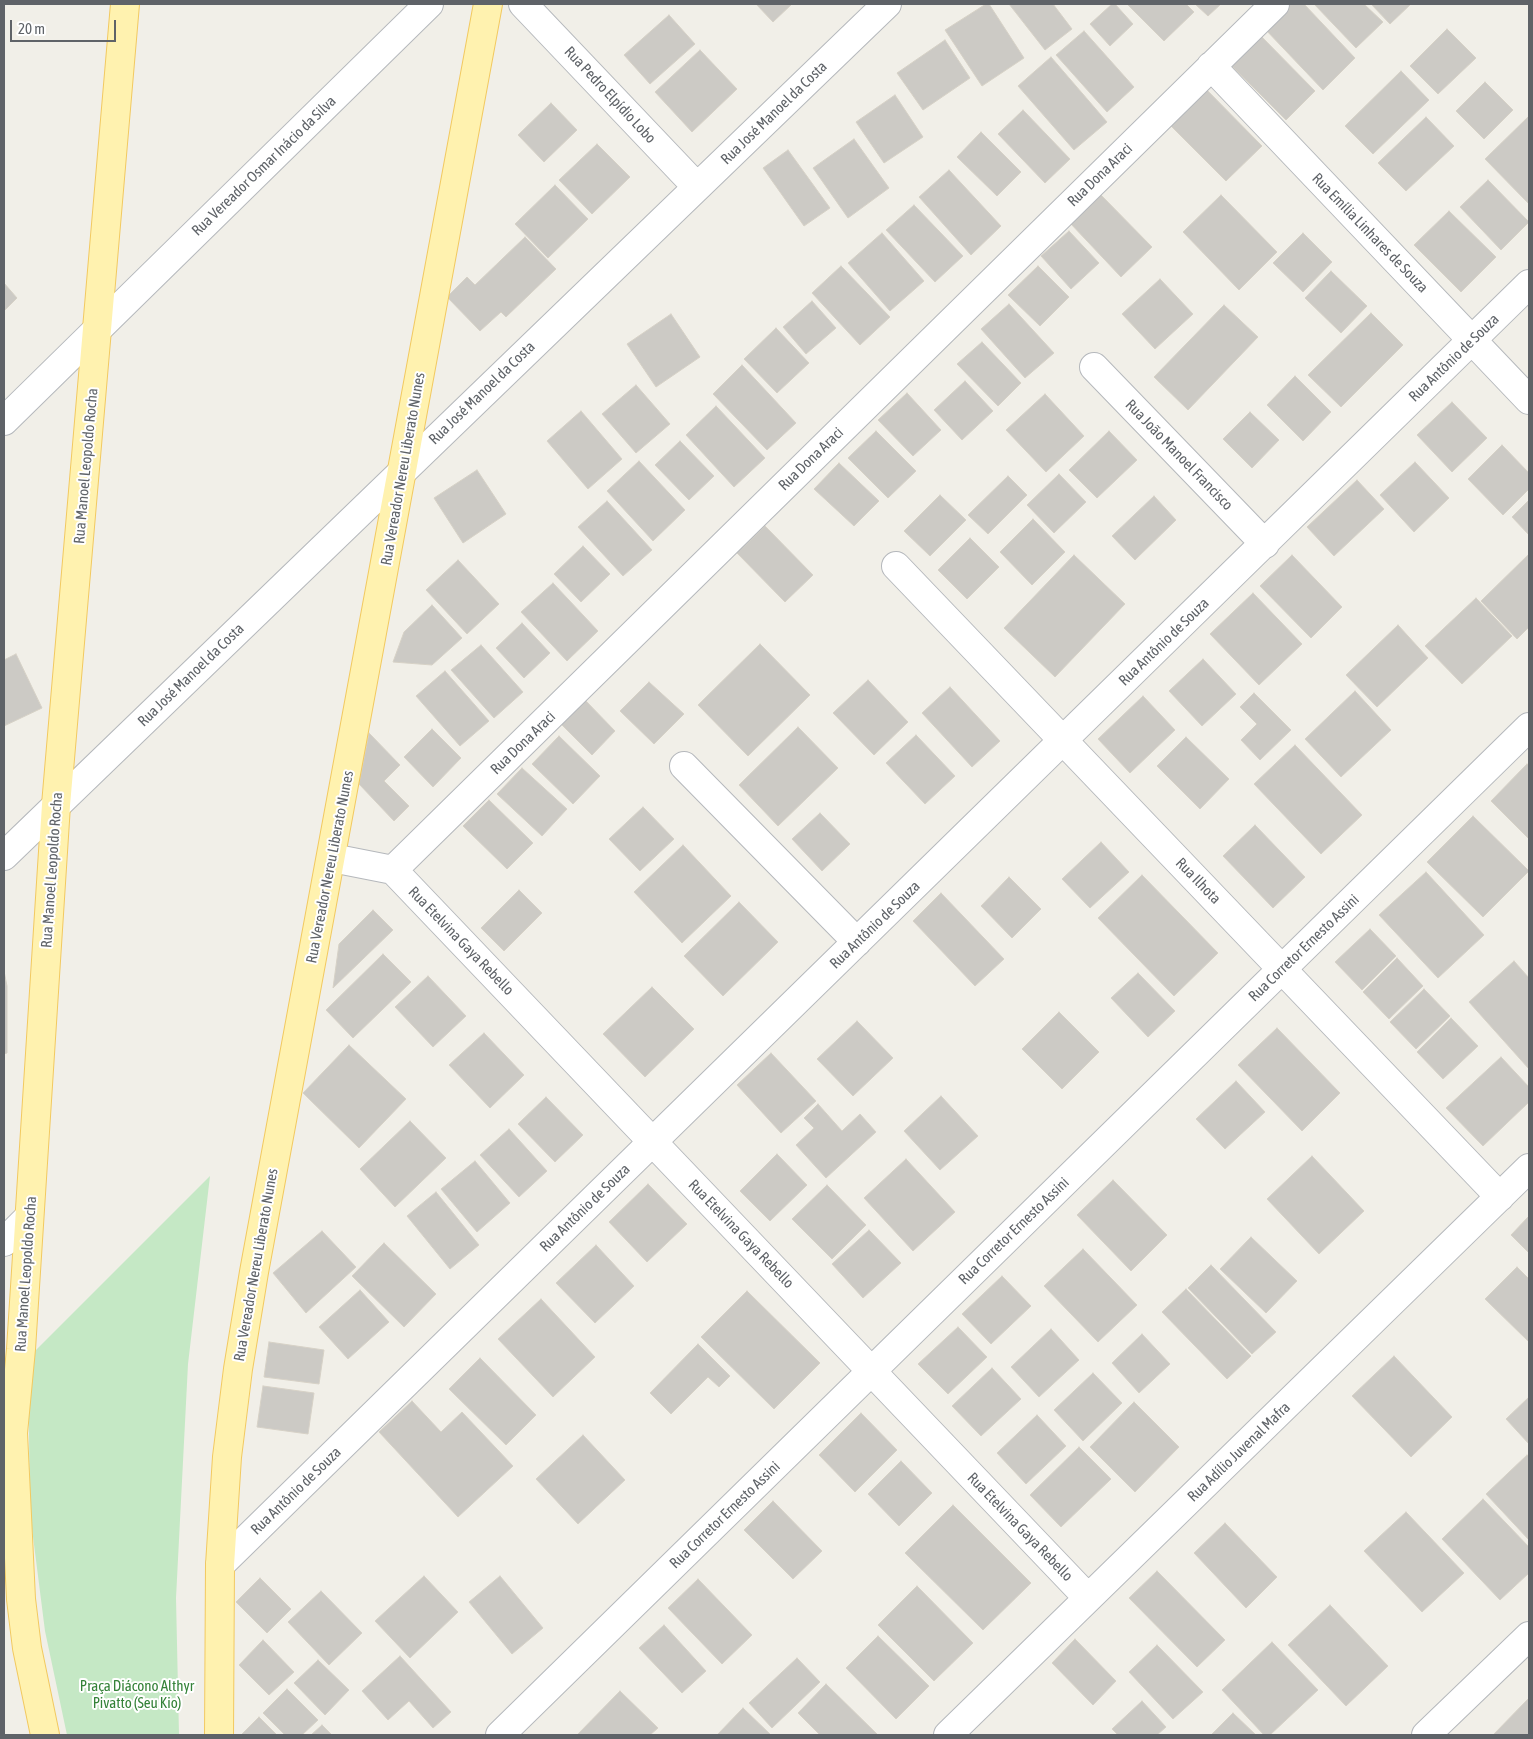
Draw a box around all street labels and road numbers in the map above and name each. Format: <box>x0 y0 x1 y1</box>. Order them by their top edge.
street label: Rua Pedro Elpídio Lobo <box>560 43 660 147</box>
street label: Rua José Manoel da Costa <box>717 58 831 168</box>
street label: Rua Vereador Osmar Inácio da Silva <box>188 92 340 240</box>
street label: Rua Dona Araci <box>1064 140 1136 210</box>
street label: Rua Emília Linhares de Souza <box>1308 169 1432 297</box>
street label: Rua Antônio de Souza <box>1405 310 1503 406</box>
street label: Rua José Manoel da Costa <box>425 338 539 448</box>
street label: Rua Vereador Nereu Liberato Nunes <box>377 371 429 567</box>
street label: Rua Manoel Leopoldo Rocha <box>70 387 102 545</box>
street label: Rua João Manoel Francisco <box>1121 396 1237 514</box>
street label: Rua Dona Araci <box>775 424 847 494</box>
street label: Rua Antônio de Souza <box>1115 594 1213 690</box>
street label: Rua José Manoel da Costa <box>134 620 248 730</box>
street label: Rua Dona Araci <box>487 708 559 778</box>
street label: Rua Vereador Nereu Liberato Nunes <box>303 769 357 965</box>
street label: Rua Manoel Leopoldo Rocha <box>38 792 66 948</box>
street label: Rua Ilhota <box>1172 854 1224 908</box>
street label: Rua Antônio de Souza <box>826 877 924 973</box>
street label: Rua Etelvina Gaya Rebello <box>405 883 517 999</box>
street label: Rua Corretor Ernesto Assini <box>1245 891 1363 1005</box>
street label: Rua Antônio de Souza <box>536 1160 634 1256</box>
street label: Rua Vereador Nereu Liberato Nunes <box>230 1167 282 1363</box>
street label: Rua Corretor Ernesto Assini <box>955 1174 1073 1288</box>
street label: Rua Etelvina Gaya Rebello <box>685 1176 797 1292</box>
street label: Rua Manoel Leopoldo Rocha <box>12 1196 40 1352</box>
street label: Rua Adílio Juvenal Mafra <box>1184 1398 1294 1506</box>
street label: Rua Antônio de Souza <box>247 1443 345 1539</box>
street label: Rua Corretor Ernesto Assini <box>666 1458 784 1572</box>
street label: Rua Etelvina Gaya Rebello <box>964 1469 1076 1585</box>

